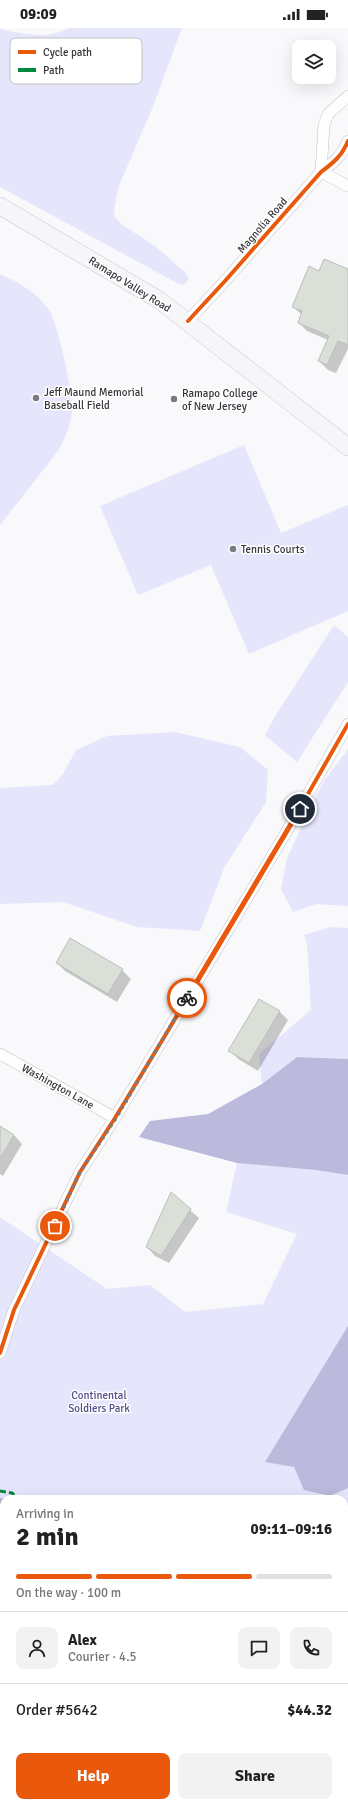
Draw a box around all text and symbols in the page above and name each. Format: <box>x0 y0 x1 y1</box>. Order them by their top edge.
text: 09:09 <box>20 5 57 23</box>
legend <box>10 38 142 84</box>
map controls <box>292 40 336 84</box>
button: layers <box>292 40 336 84</box>
text: Cycle path <box>43 46 92 59</box>
text: Path <box>43 64 64 77</box>
street label: Magnolia Road <box>235 195 290 256</box>
street label: Ramapo Valley Road <box>86 254 173 315</box>
place label: Jeff Maund Memorial Baseball Field <box>44 386 144 412</box>
place label: Ramapo College of New Jersey <box>182 387 258 413</box>
marker: Jeff Maund Memorial Baseball Field <box>31 393 41 403</box>
marker: Ramapo College of New Jersey <box>169 394 179 404</box>
place label: Tennis Courts <box>241 543 305 556</box>
marker: Tennis Courts <box>228 544 238 554</box>
pin <box>283 792 317 826</box>
icon: home <box>289 798 311 820</box>
courier <box>167 978 207 1018</box>
icon: bike <box>176 987 198 1009</box>
street label: Washington Lane <box>19 1061 96 1112</box>
pin <box>38 1209 72 1243</box>
icon: bag <box>44 1215 66 1237</box>
park label: Continental Soldiers Park <box>68 1389 130 1415</box>
text: Arriving in <box>16 1506 74 1522</box>
text: 09:11–09:16 <box>251 1520 332 1538</box>
text: 2 min <box>16 1521 79 1553</box>
text: On the way · 100 m <box>16 1585 121 1601</box>
button: person <box>16 1627 58 1669</box>
button: chat <box>238 1627 280 1669</box>
button: phone <box>290 1627 332 1669</box>
text: Alex <box>68 1631 97 1649</box>
text: Courier · 4.5 <box>68 1649 137 1665</box>
text: Order #5642 <box>16 1701 98 1719</box>
text: $44.32 <box>287 1701 332 1719</box>
button: Help <box>16 1753 170 1799</box>
button: Share <box>178 1753 332 1799</box>

